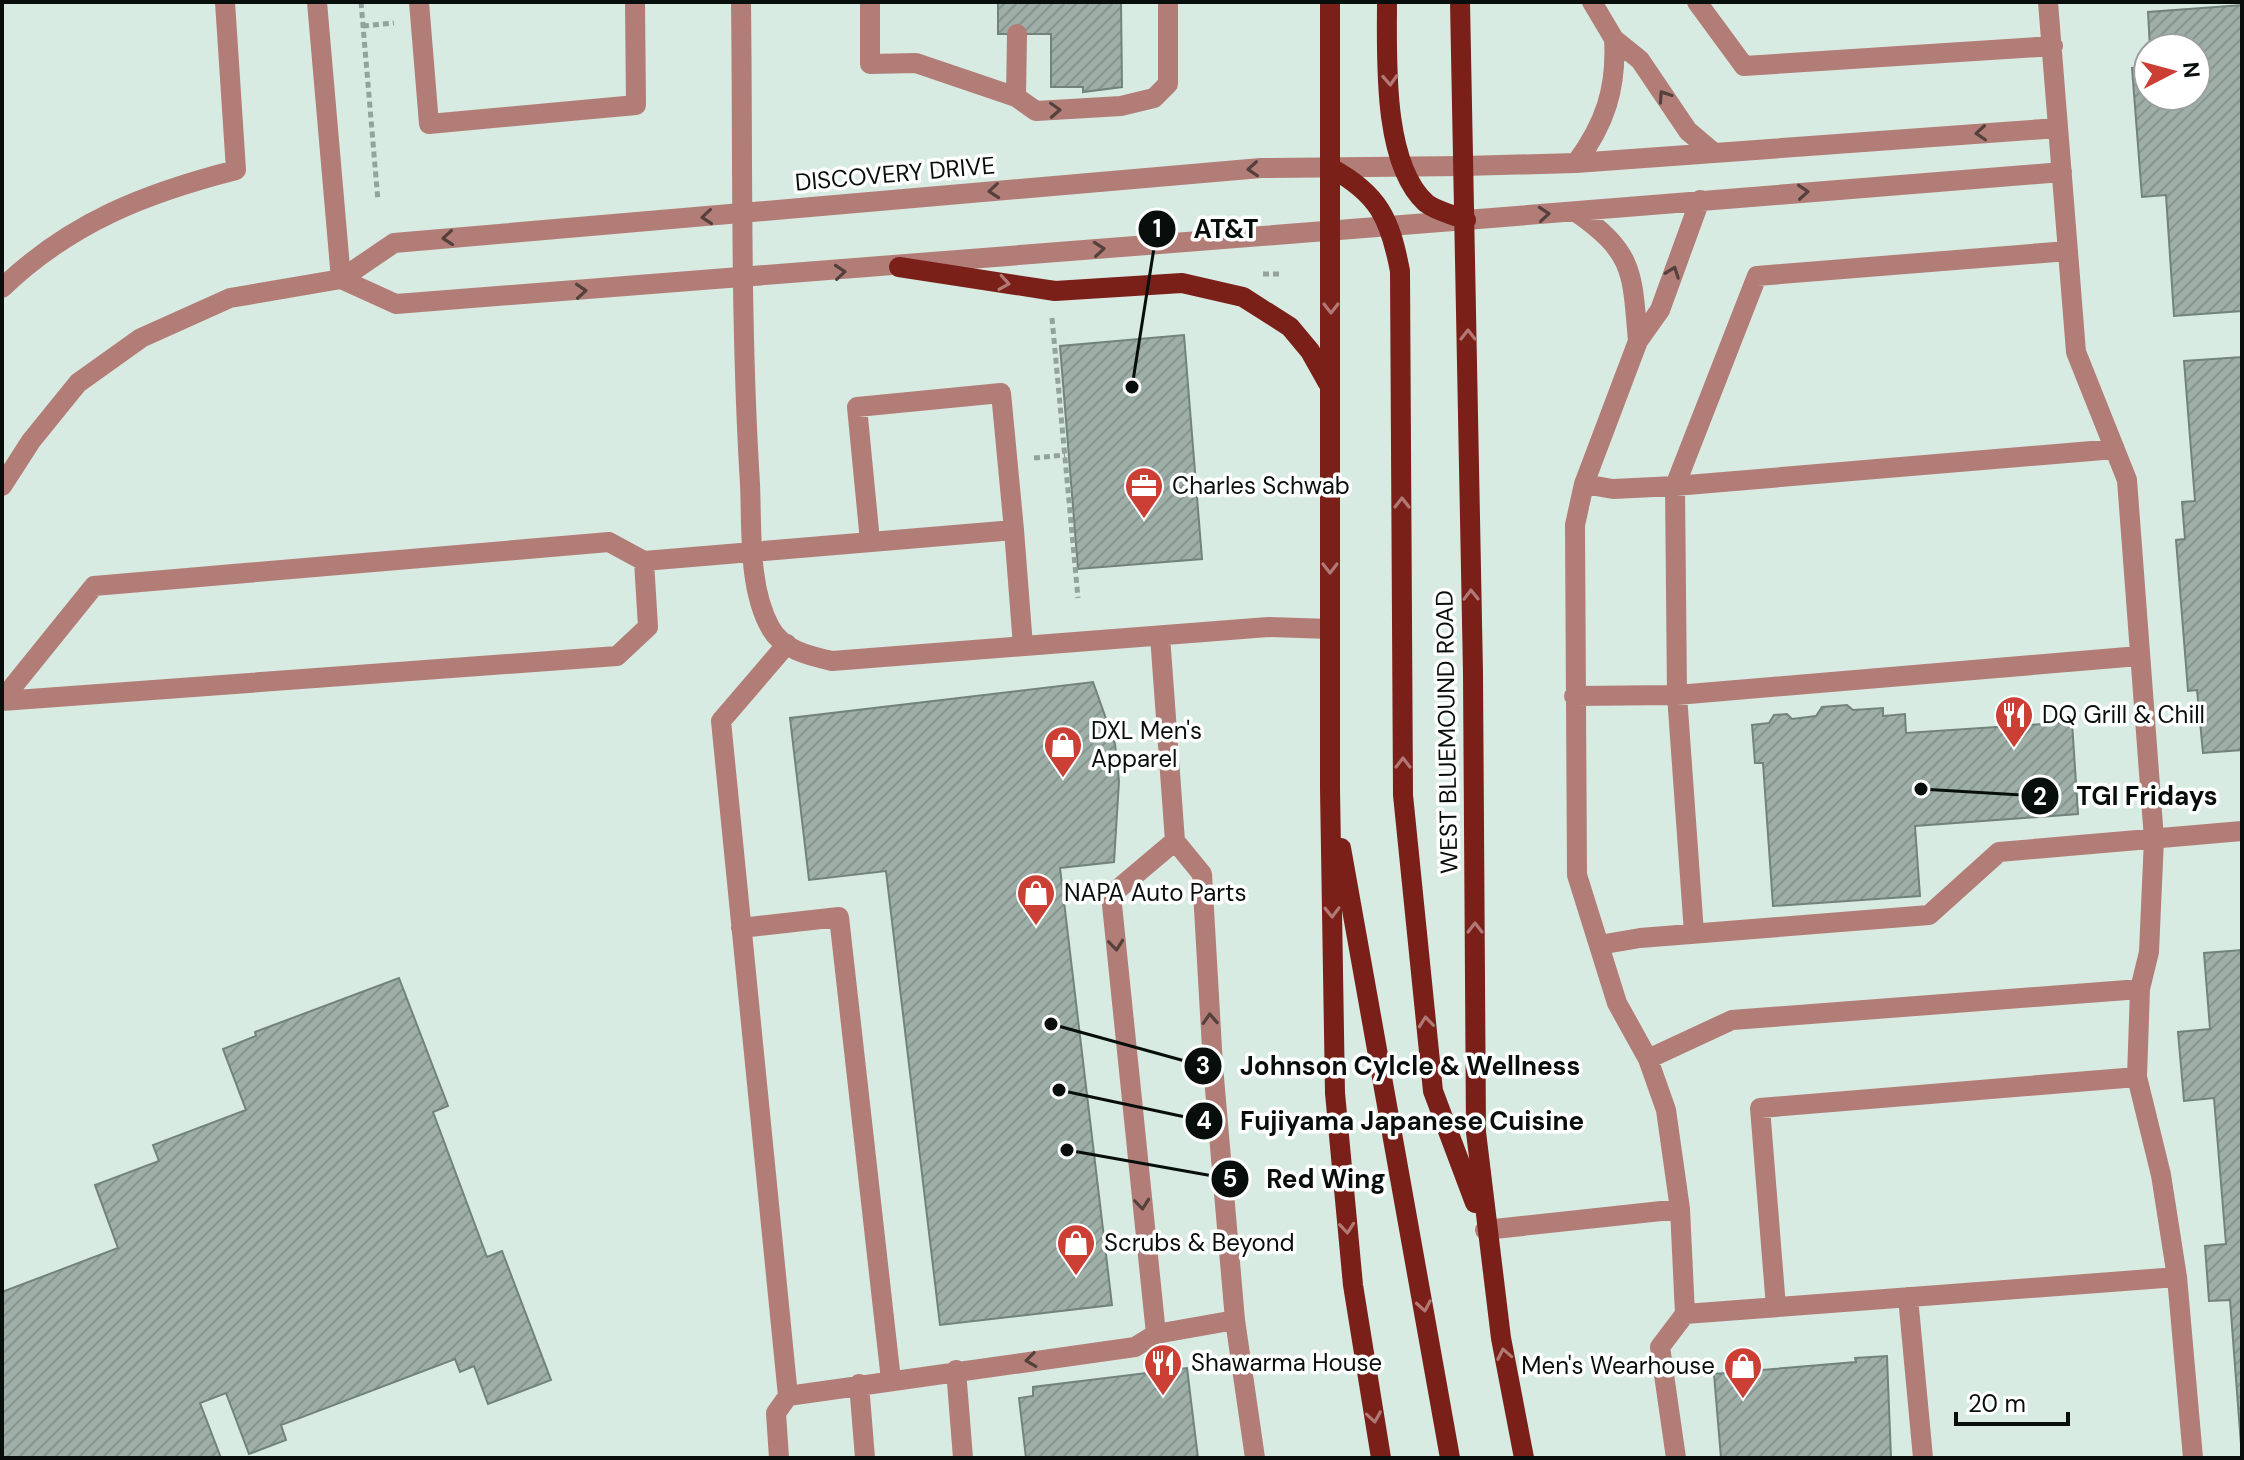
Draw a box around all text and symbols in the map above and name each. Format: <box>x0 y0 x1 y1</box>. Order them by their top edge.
north arrow <box>2132 32 2212 112</box>
text: N <box>2176 60 2207 79</box>
one-way arrow <box>1381 74 1398 87</box>
one-way arrow <box>1659 90 1674 105</box>
one-way arrow <box>1049 101 1062 118</box>
one-way arrow <box>1974 124 1987 141</box>
street label: DISCOVERY DRIVE <box>794 149 996 198</box>
one-way arrow <box>1246 160 1259 177</box>
one-way arrow <box>987 183 1000 200</box>
one-way arrow <box>1796 184 1809 201</box>
callout: AT&T <box>1137 204 1274 254</box>
one-way arrow <box>1537 206 1550 223</box>
one-way arrow <box>700 208 713 225</box>
text: AT&T <box>1193 212 1259 246</box>
text: 1 <box>1153 213 1161 244</box>
one-way arrow <box>441 230 454 247</box>
one-way arrow <box>1093 241 1106 258</box>
one-way arrow <box>834 264 847 281</box>
one-way arrow <box>1664 266 1680 280</box>
one-way arrow <box>997 274 1011 291</box>
one-way arrow <box>575 283 588 300</box>
one-way arrow <box>1322 302 1340 315</box>
one-way arrow <box>1459 328 1476 341</box>
office icon: Charles Schwab <box>1123 465 1165 520</box>
place label: Charles Schwab <box>1172 470 1350 501</box>
one-way arrow <box>1393 496 1410 509</box>
one-way arrow <box>1321 562 1339 575</box>
one-way arrow <box>1463 588 1480 601</box>
street label: WEST BLUEMOUND ROAD <box>1429 590 1464 874</box>
restaurant icon: DQ Grill & Chill <box>1993 694 2035 749</box>
place label: DQ Grill & Chill <box>2042 699 2205 730</box>
place label: DXL Men's Apparel <box>1091 715 1202 774</box>
shop icon: DXL Men's Apparel <box>1042 724 1084 779</box>
one-way arrow <box>1394 756 1412 769</box>
callout: TGI Fridays <box>2020 771 2234 821</box>
text: TGI Fridays <box>2076 779 2218 813</box>
text: 2 <box>2033 781 2047 812</box>
shop icon: NAPA Auto Parts <box>1015 872 1057 927</box>
place label: NAPA Auto Parts <box>1064 877 1247 908</box>
one-way arrow <box>1324 906 1341 919</box>
one-way arrow <box>1466 921 1484 934</box>
one-way arrow <box>1107 939 1124 952</box>
one-way arrow <box>1202 1012 1219 1025</box>
one-way arrow <box>1417 1015 1434 1028</box>
callout: Johnson Cylcle & Wellness <box>1183 1041 1596 1091</box>
text: Johnson Cylcle & Wellness <box>1240 1049 1580 1083</box>
text: 3 <box>1196 1050 1210 1081</box>
callout: Fujiyama Japanese Cuisine <box>1184 1096 1600 1146</box>
text: Fujiyama Japanese Cuisine <box>1240 1104 1584 1138</box>
text: 4 <box>1196 1105 1212 1136</box>
callout: Red Wing <box>1210 1154 1401 1204</box>
text: Red Wing <box>1266 1162 1386 1196</box>
text: 5 <box>1223 1163 1237 1194</box>
one-way arrow <box>1134 1198 1151 1211</box>
shop icon: Scrubs & Beyond <box>1055 1222 1097 1277</box>
one-way arrow <box>1339 1222 1356 1235</box>
place label: Scrubs & Beyond <box>1104 1227 1295 1258</box>
one-way arrow <box>1415 1300 1432 1313</box>
restaurant icon: Shawarma House <box>1142 1342 1184 1397</box>
shop icon: Men's Wearhouse <box>1722 1345 1764 1400</box>
place label: Shawarma House <box>1191 1347 1382 1378</box>
one-way arrow <box>1497 1347 1514 1361</box>
place label: Men's Wearhouse <box>1521 1350 1715 1381</box>
one-way arrow <box>1024 1351 1038 1368</box>
scale bar <box>1956 1376 2068 1426</box>
text: 20 m <box>1968 1388 2026 1419</box>
one-way arrow <box>1365 1410 1382 1424</box>

